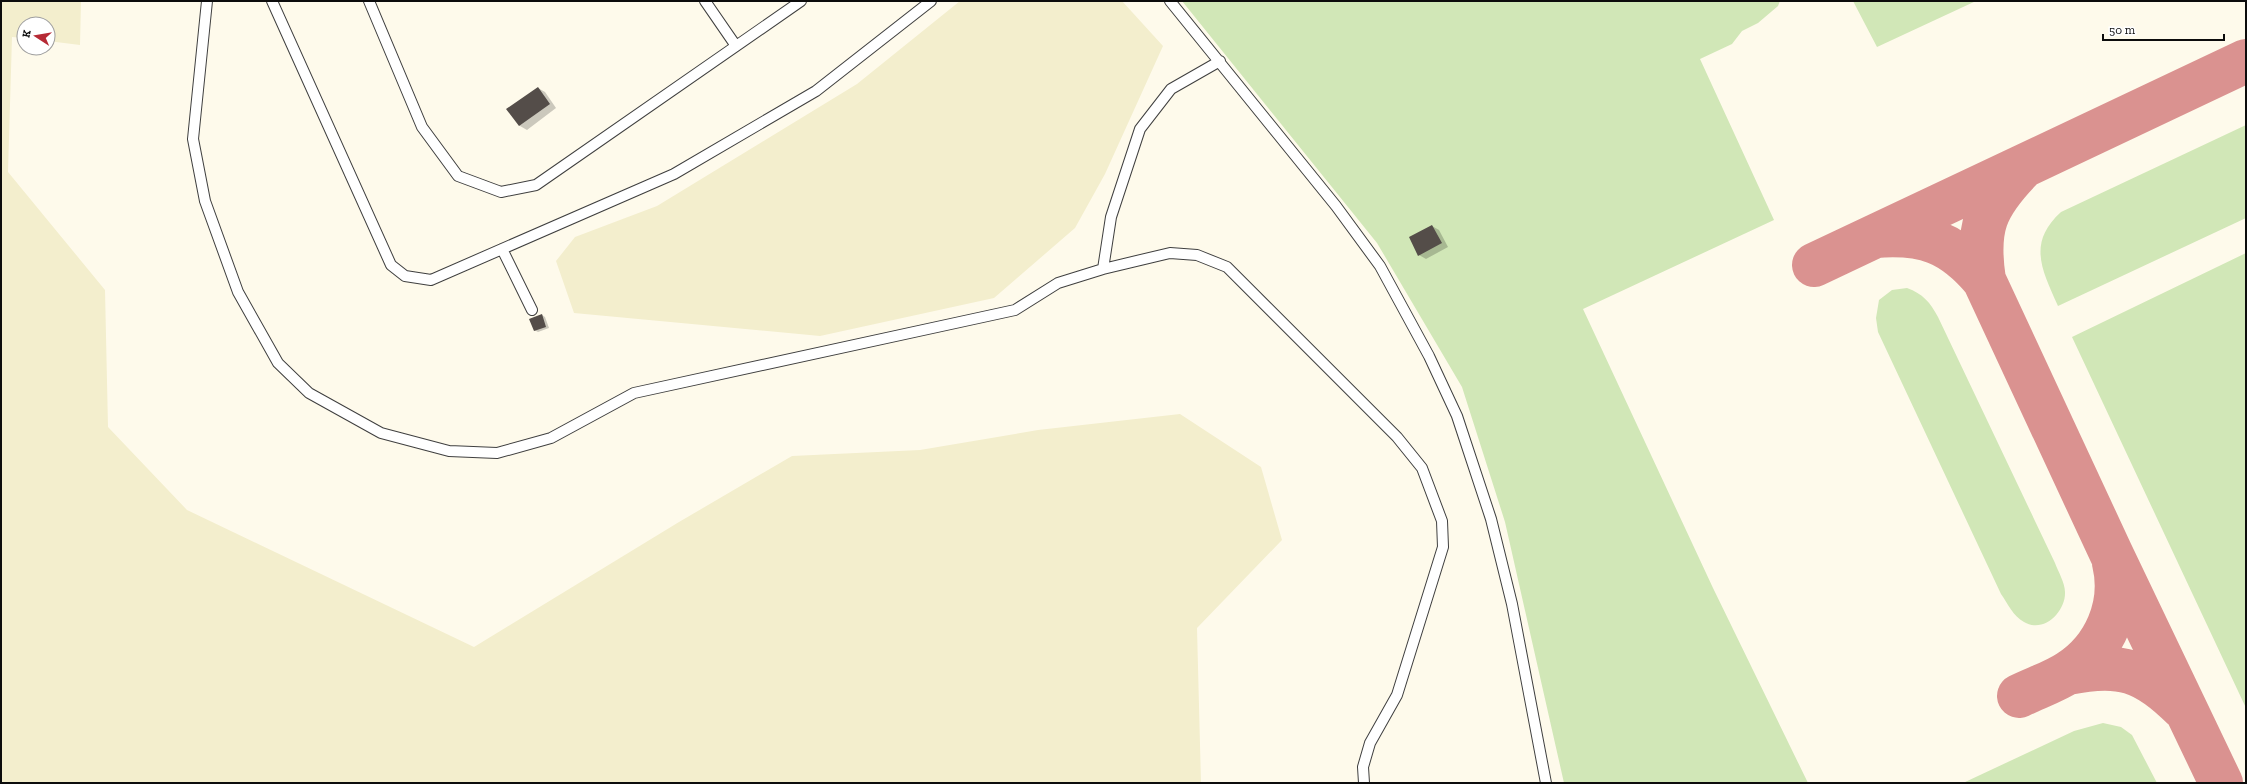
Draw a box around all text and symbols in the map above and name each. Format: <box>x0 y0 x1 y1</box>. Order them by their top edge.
north arrow <box>16 16 56 56</box>
scale bar <box>2103 16 2224 42</box>
text: 50 m <box>2109 23 2136 37</box>
text: K <box>20 28 34 39</box>

